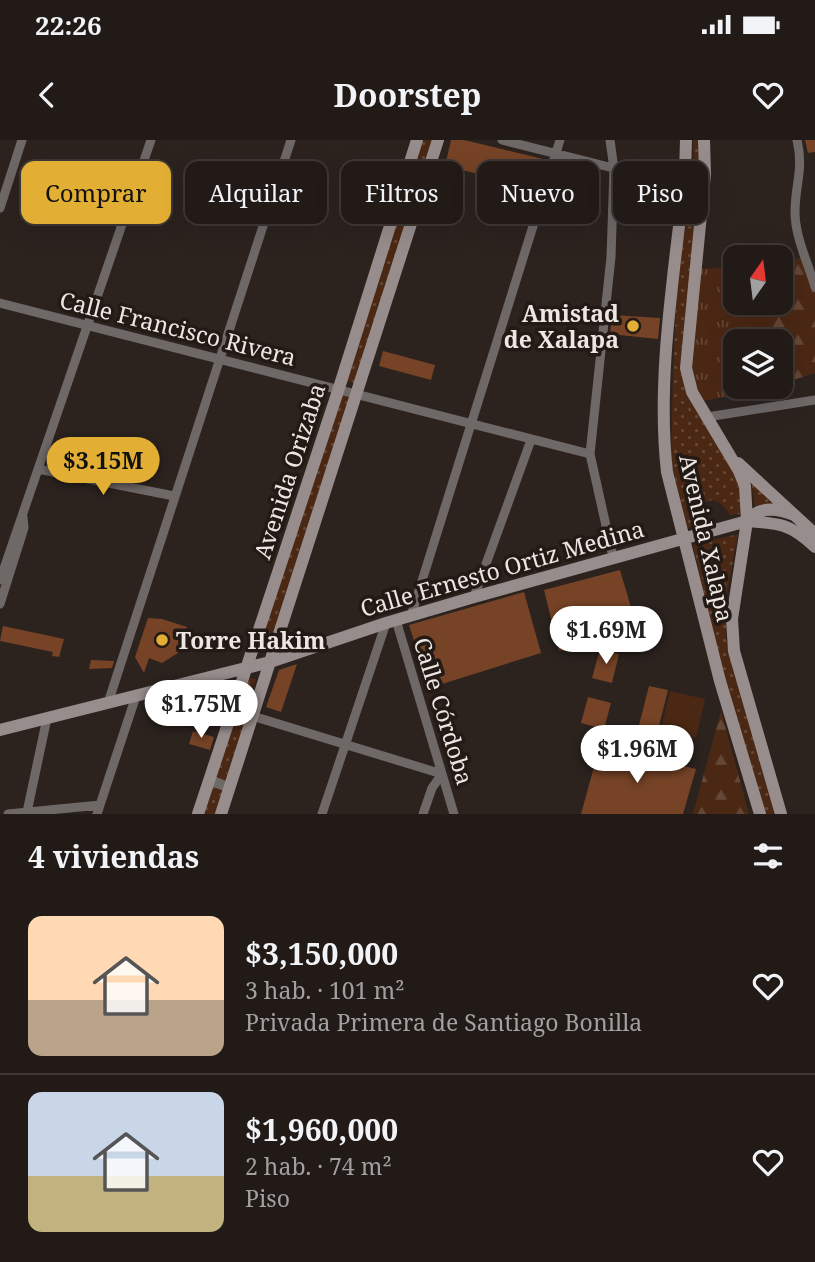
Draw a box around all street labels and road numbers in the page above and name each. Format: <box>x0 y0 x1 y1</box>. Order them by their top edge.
street label: Calle Francisco Rivera <box>57 283 299 373</box>
street label: Avenida Orizaba <box>246 379 332 563</box>
street label: Avenida Xalapa <box>672 451 742 625</box>
street label: Calle Ernesto Ortiz Medina <box>356 512 648 624</box>
street label: Calle Córdoba <box>406 633 482 789</box>

